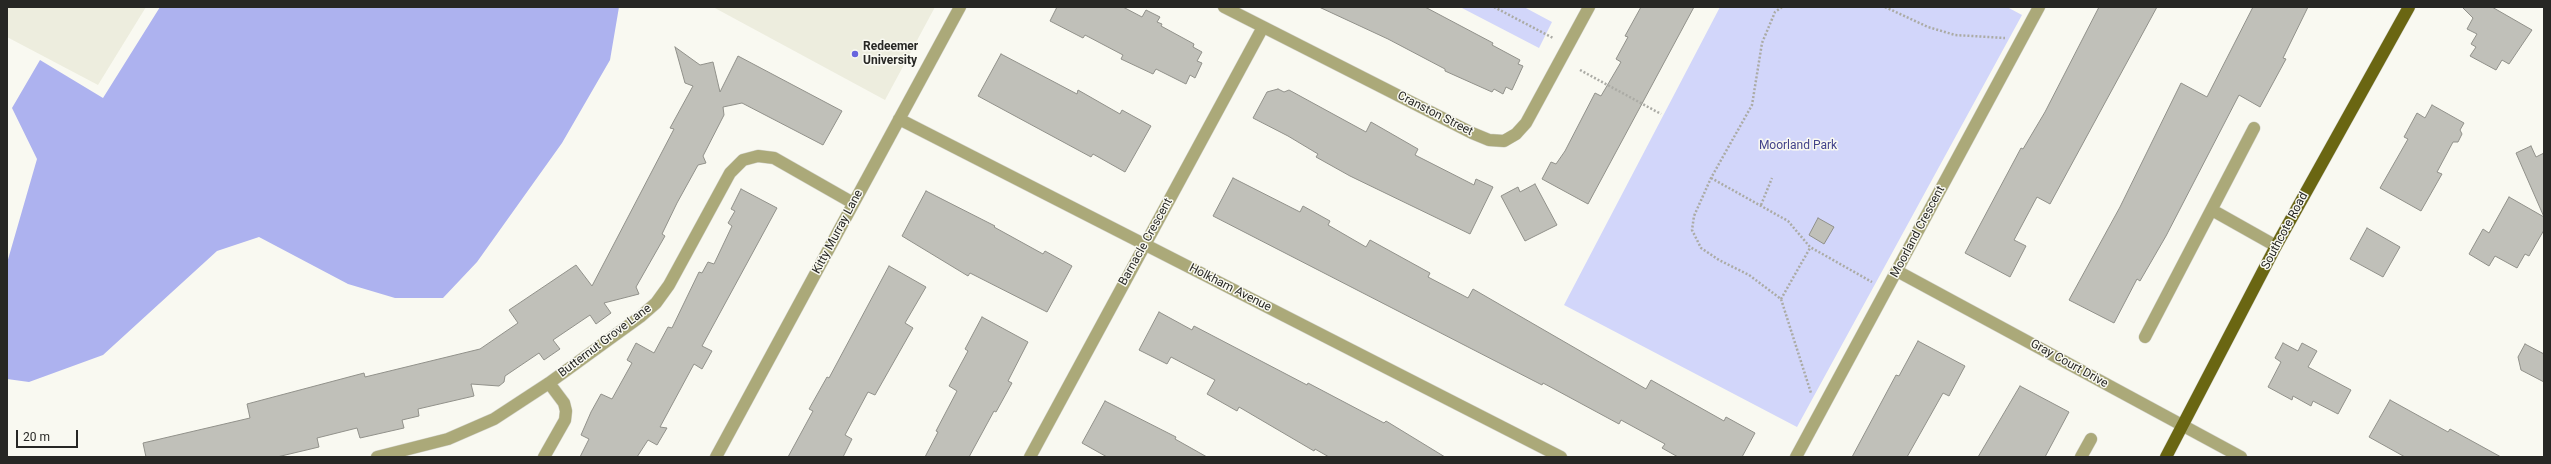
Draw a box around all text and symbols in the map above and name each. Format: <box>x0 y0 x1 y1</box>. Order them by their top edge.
place label: Redeemer University <box>863 40 918 68</box>
marker: Redeemer University <box>850 49 860 59</box>
street label: Cranston Street <box>1395 89 1475 139</box>
park label: Moorland Park <box>1759 139 1837 153</box>
street label: Moorland Crescent <box>1888 184 1948 280</box>
street label: Kitty Murray Lane <box>810 188 866 276</box>
street label: Southcote Road <box>2259 190 2311 272</box>
street label: Barnacle Crescent <box>1116 196 1176 288</box>
street label: Holkham Avenue <box>1187 261 1273 315</box>
street label: Butternut Grove Lane <box>556 301 654 381</box>
street label: Gray Court Drive <box>2028 337 2110 391</box>
scale bar <box>18 422 80 448</box>
text: 20 m <box>23 430 50 444</box>

